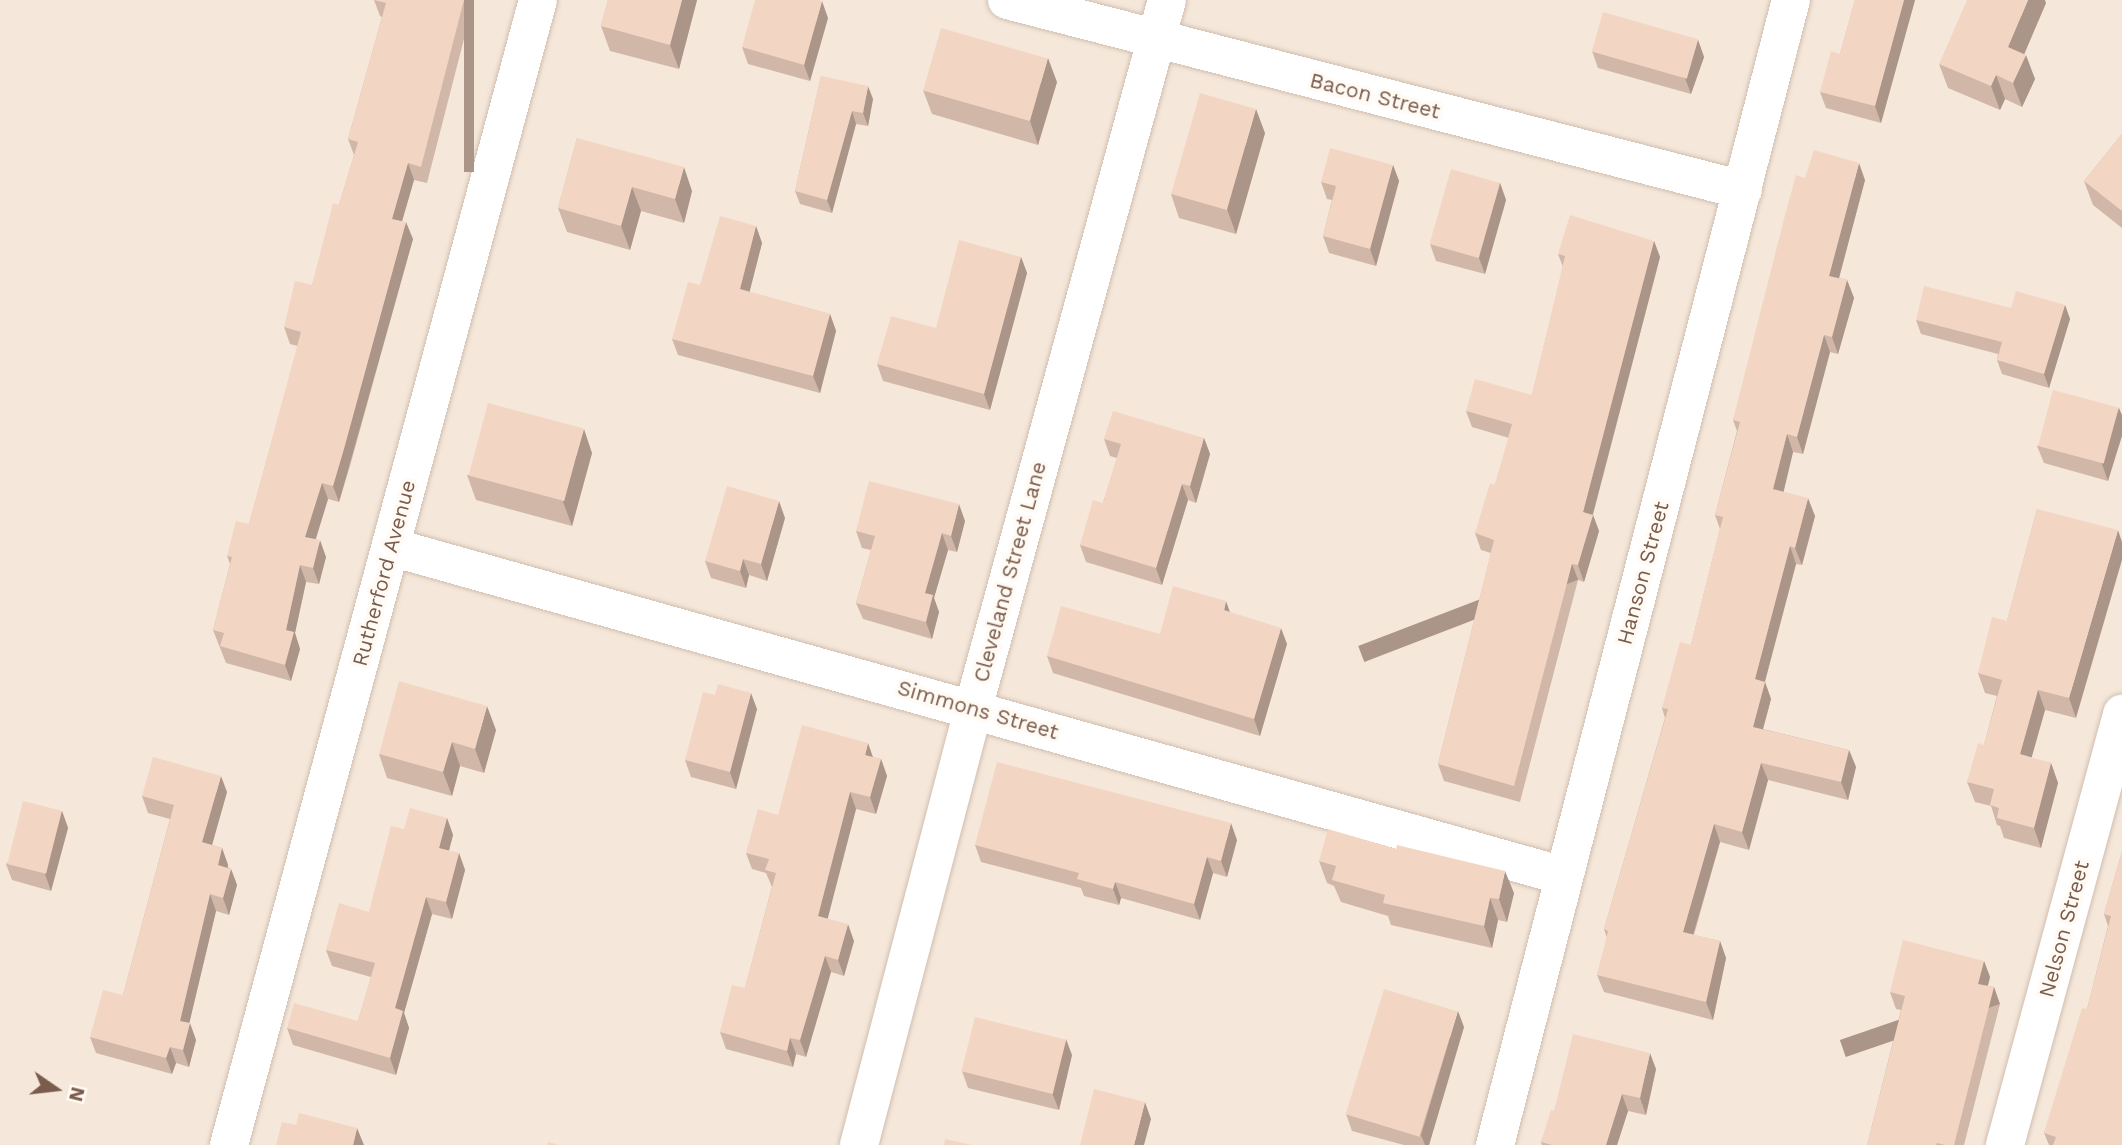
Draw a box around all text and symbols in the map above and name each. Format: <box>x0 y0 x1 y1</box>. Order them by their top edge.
street label: Bacon Street <box>1307 68 1443 124</box>
street label: Cleveland Street Lane <box>968 459 1052 685</box>
street label: Rutherford Avenue <box>347 477 421 669</box>
street label: Hanson Street <box>1612 499 1674 647</box>
street label: Simmons Street <box>895 675 1061 745</box>
street label: Nelson Street <box>2034 858 2094 1000</box>
north arrow <box>21 1054 91 1124</box>
text: N <box>64 1085 90 1104</box>

